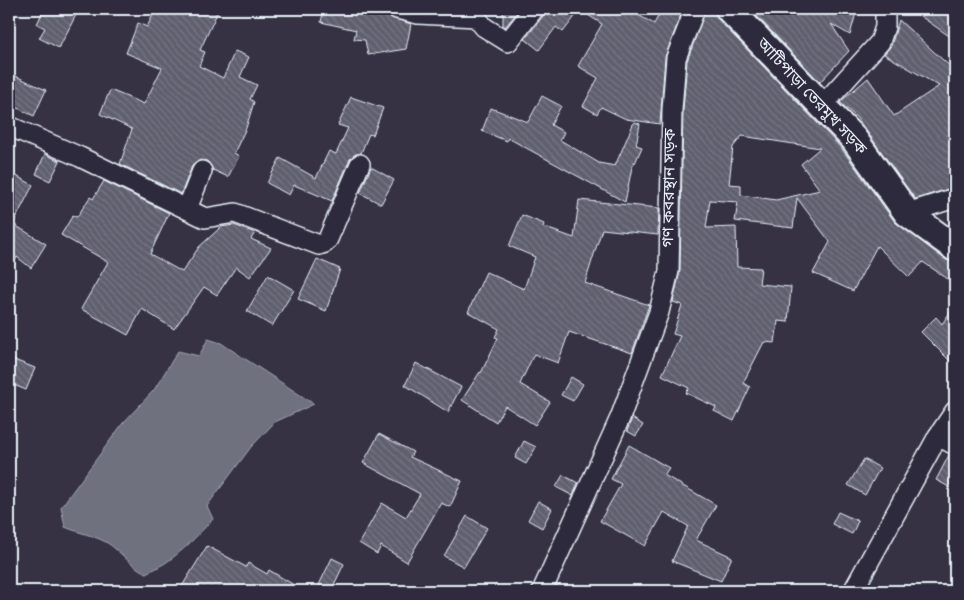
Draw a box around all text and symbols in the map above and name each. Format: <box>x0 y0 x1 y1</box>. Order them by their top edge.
street label: আটিপাড়া তেরমুখ সড়ক <box>750 32 872 162</box>
street label: গণ কবরস্থান সড়ক <box>657 127 683 248</box>

